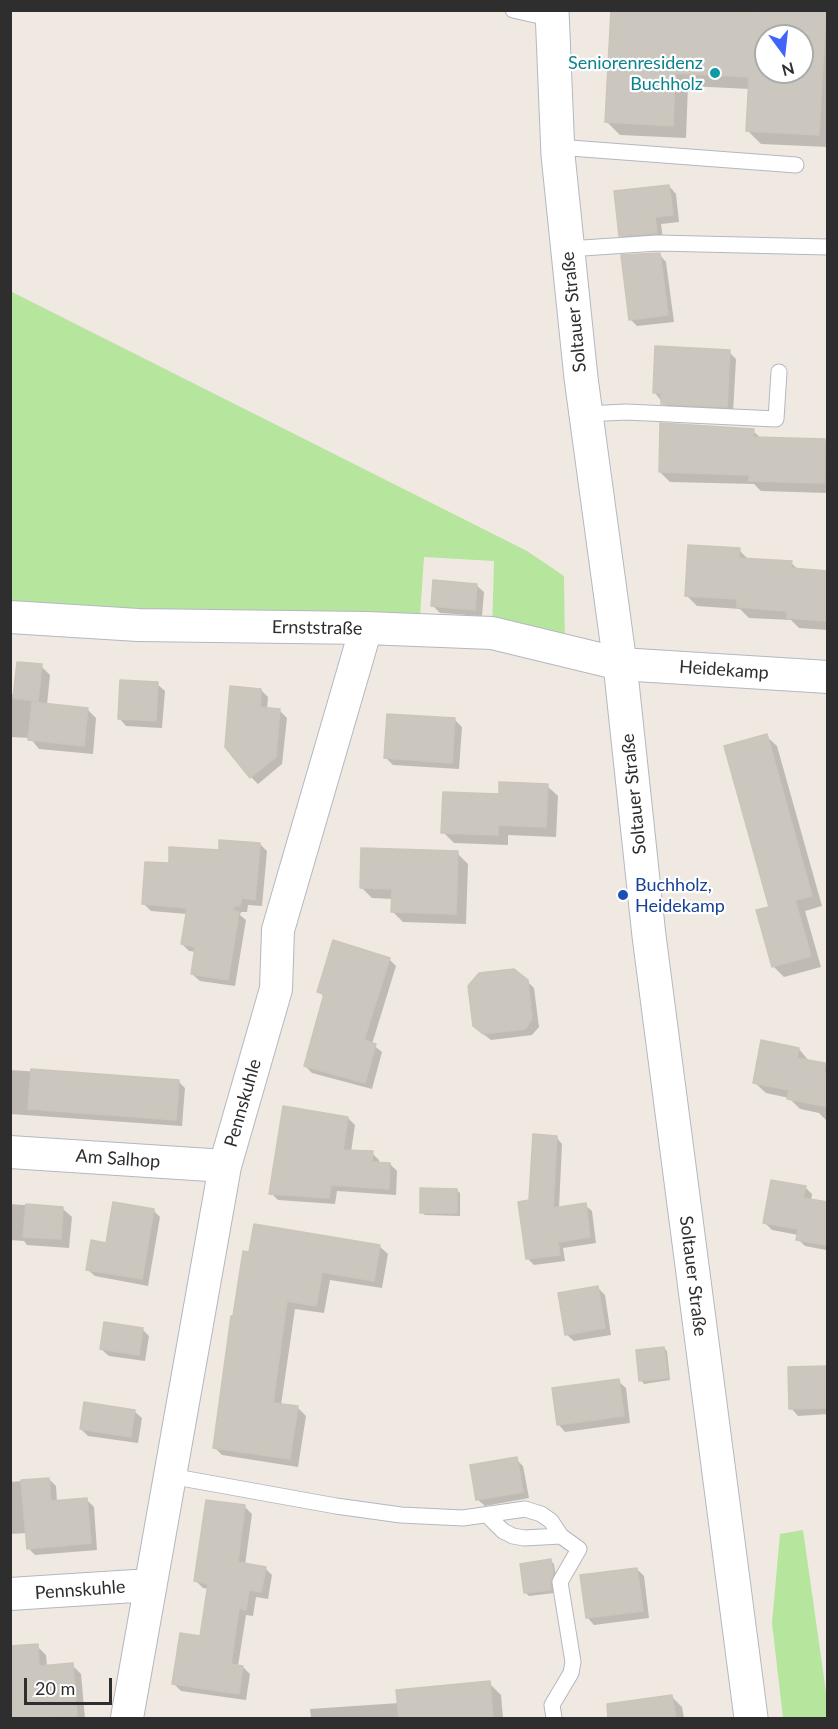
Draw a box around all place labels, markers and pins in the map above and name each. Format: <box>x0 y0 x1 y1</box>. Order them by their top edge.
place label: Seniorenresidenz Buchholz <box>568 52 703 94</box>
marker: Seniorenresidenz Buchholz <box>708 66 722 80</box>
place label: Buchholz, Heidekamp <box>635 874 725 916</box>
marker: Buchholz, Heidekamp <box>616 888 630 902</box>

